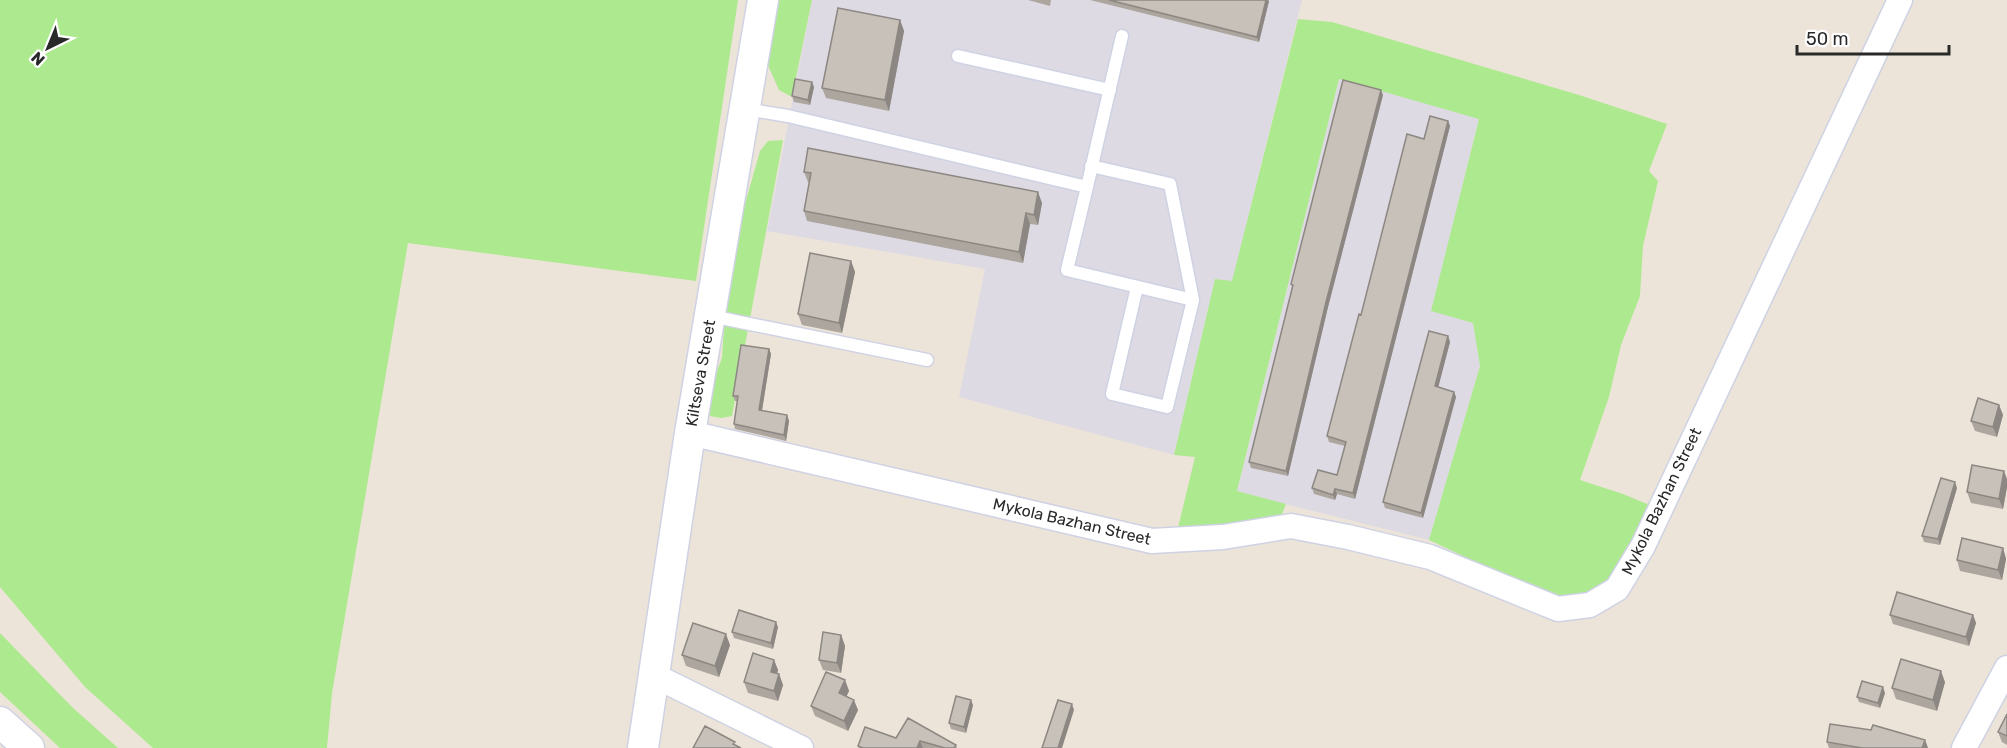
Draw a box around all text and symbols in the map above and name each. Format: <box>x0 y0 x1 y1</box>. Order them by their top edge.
north arrow <box>18 18 78 78</box>
scale bar <box>1797 18 1948 56</box>
text: 50 m <box>1806 28 1849 50</box>
text: N <box>27 48 49 69</box>
street label: Kiltseva Street <box>682 318 719 428</box>
street label: Mykola Bazhan Street <box>1618 425 1705 578</box>
street label: Mykola Bazhan Street <box>991 494 1153 549</box>

